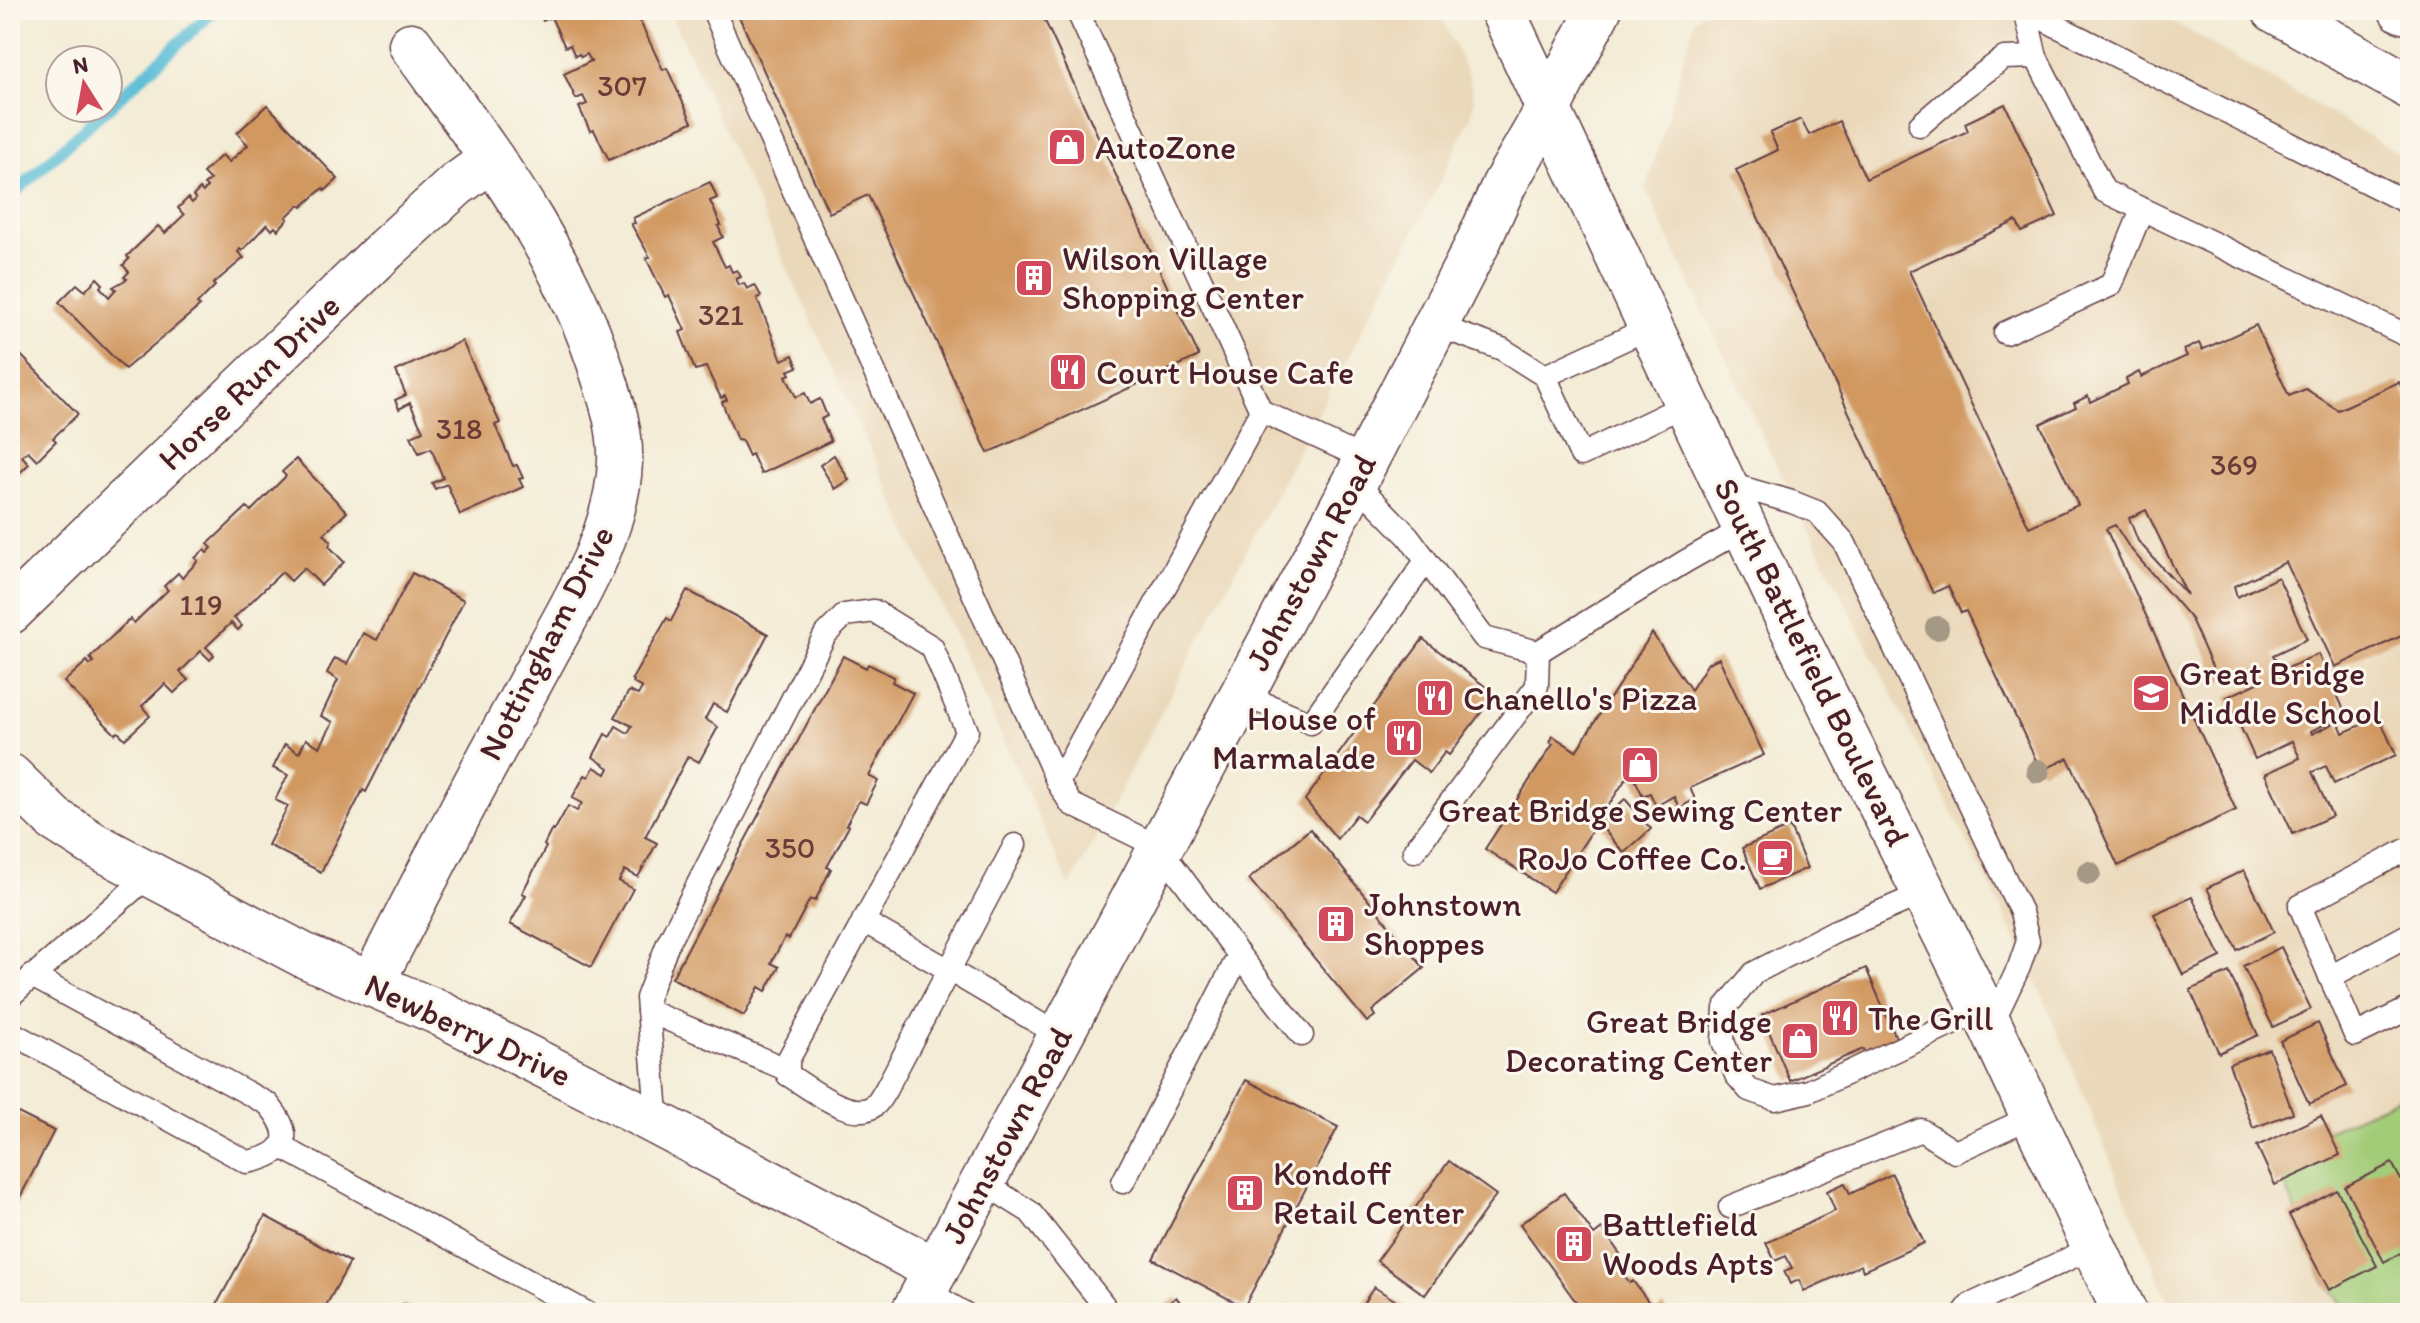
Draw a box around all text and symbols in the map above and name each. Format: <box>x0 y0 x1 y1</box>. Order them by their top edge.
north arrow <box>44 44 124 124</box>
text: N <box>70 50 90 80</box>
house number: 307 <box>597 67 647 104</box>
shop icon: AutoZone <box>1046 126 1088 168</box>
place label: AutoZone <box>1095 127 1236 168</box>
place label: Wilson Village Shopping Center <box>1062 238 1304 318</box>
building icon: Wilson Village Shopping Center <box>1013 257 1055 299</box>
street label: Horse Run Drive <box>150 285 348 479</box>
house number: 321 <box>698 296 744 333</box>
restaurant icon: Court House Cafe <box>1047 351 1089 393</box>
place label: Court House Cafe <box>1096 352 1354 393</box>
house number: 318 <box>436 410 482 447</box>
street label: Johnstown Road <box>1237 446 1385 677</box>
house number: 369 <box>2210 446 2258 483</box>
street label: South Battlefield Boulevard <box>1705 472 1919 853</box>
street label: Nottingham Drive <box>469 519 623 767</box>
house number: 119 <box>179 586 223 623</box>
place label: Great Bridge Middle School <box>2179 653 2382 733</box>
school or university icon: Great Bridge Middle School <box>2130 672 2172 714</box>
restaurant icon: Chanello's Pizza <box>1414 677 1456 719</box>
place label: Chanello's Pizza <box>1463 678 1697 719</box>
place label: House of Marmalade <box>1212 698 1376 778</box>
restaurant icon: House of Marmalade <box>1383 717 1425 759</box>
shop icon: Great Bridge Sewing Center <box>1619 744 1661 786</box>
place label: Great Bridge Sewing Center <box>1438 790 1842 831</box>
house number: 350 <box>765 829 815 866</box>
cafe icon: RoJo Coffee Co. <box>1754 837 1796 879</box>
place label: RoJo Coffee Co. <box>1517 838 1747 879</box>
place label: Johnstown Shoppes <box>1364 884 1522 964</box>
building icon: Johnstown Shoppes <box>1315 903 1357 945</box>
street label: Newberry Drive <box>358 964 578 1096</box>
restaurant icon: The Grill <box>1819 997 1861 1039</box>
place label: The Grill <box>1868 998 1994 1039</box>
place label: Great Bridge Decorating Center <box>1505 1001 1772 1081</box>
street label: Johnstown Road <box>933 1019 1081 1250</box>
shop icon: Great Bridge Decorating Center <box>1779 1020 1821 1062</box>
place label: Kondoff Retail Center <box>1273 1153 1464 1233</box>
building icon: Kondoff Retail Center <box>1224 1172 1266 1214</box>
place label: Battlefield Woods Apts <box>1602 1204 1774 1284</box>
building icon: Battlefield Woods Apts <box>1553 1223 1595 1265</box>

